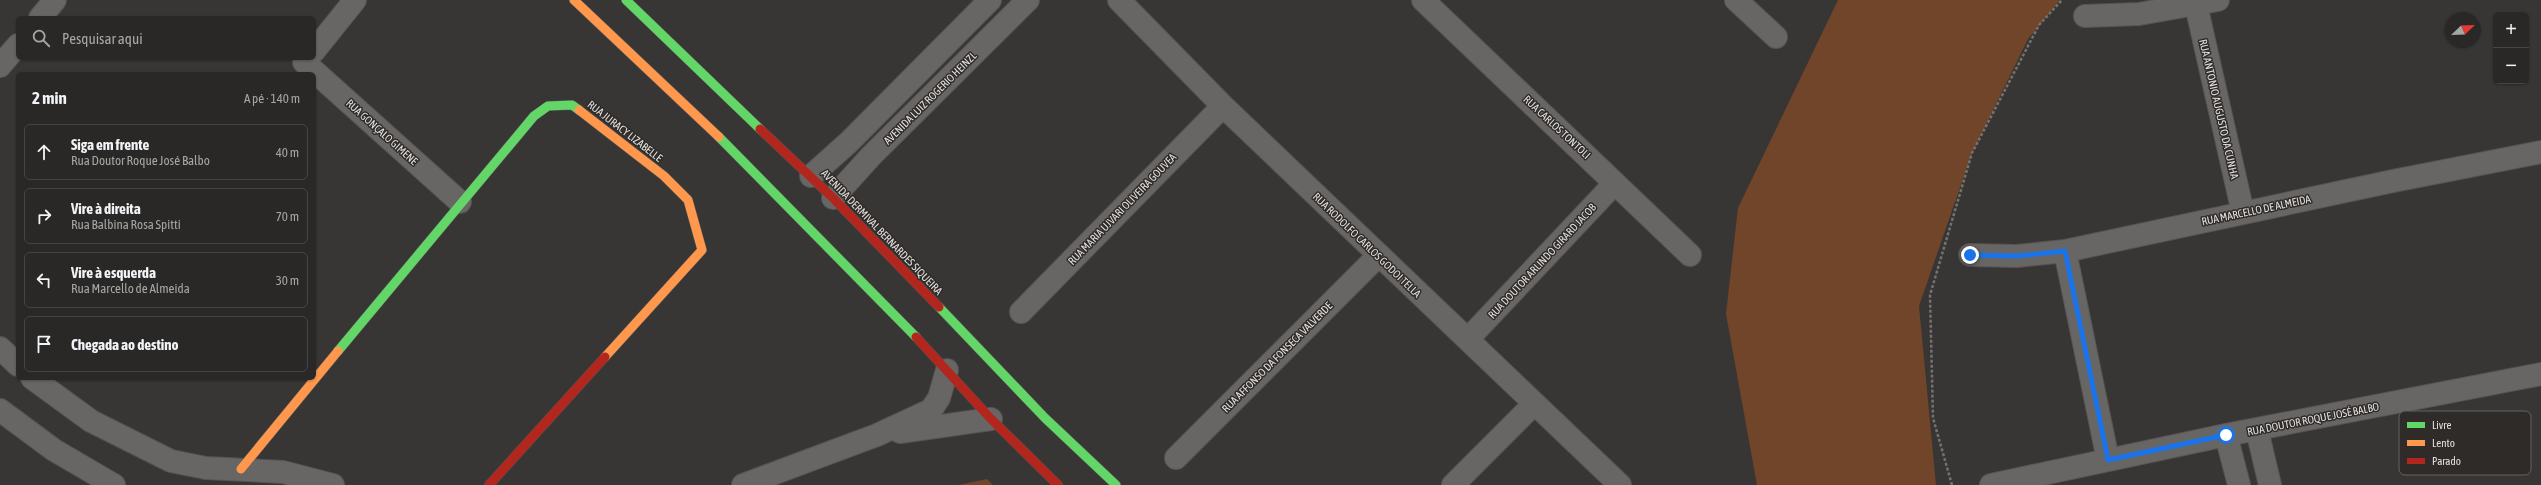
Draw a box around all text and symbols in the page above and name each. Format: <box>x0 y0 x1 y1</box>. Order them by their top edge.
north arrow <box>2445 12 2481 48</box>
map controls <box>2493 12 2529 84</box>
button: + <box>2493 12 2529 48</box>
search box <box>16 16 316 60</box>
icon: search <box>30 27 52 49</box>
text: Pesquisar aqui <box>62 30 143 47</box>
street label: RUA ANTONIO AUGUSTO DA CUNHA <box>2197 38 2241 181</box>
button: − <box>2493 48 2529 84</box>
street label: AVENIDA LUIZ ROGERIO HEINZL <box>881 49 979 147</box>
text: 2 min <box>32 88 67 108</box>
text: A pé · 140 m <box>244 91 300 106</box>
street label: RUA CARLOS TONTOLI <box>1521 93 1593 161</box>
street label: RUA GONÇALO GIMENE <box>344 97 420 167</box>
street label: RUA JURACY LIZABELLE <box>585 98 665 164</box>
text: Siga em frente <box>71 136 149 153</box>
icon: ahead <box>33 141 55 163</box>
text: 40 m <box>276 145 299 160</box>
street label: RUA MARIA UJVARI OLIVEIRA GOUVEA <box>1066 150 1179 267</box>
text: Rua Doutor Roque José Balbo <box>71 153 210 168</box>
street label: AVENIDA DERMIVAL BERNARDES SIQUEIRA <box>819 167 945 297</box>
street label: RUA RODOLFO CARLOS GODOI TELLA <box>1311 190 1424 300</box>
street label: RUA MARCELLO DE ALMEIDA <box>2200 192 2312 227</box>
text: Vire à direita <box>71 200 141 217</box>
street label: RUA DOUTOR ARLINDO GIRARD JACOB <box>1486 201 1599 321</box>
icon: right <box>33 205 55 227</box>
text: 70 m <box>276 209 299 224</box>
text: Rua Balbina Rosa Spitti <box>71 217 181 232</box>
route end <box>1961 246 1979 264</box>
text: Vire à esquerda <box>71 264 156 281</box>
icon: left <box>33 269 55 291</box>
text: 30 m <box>276 273 299 288</box>
text: Rua Marcello de Almeida <box>71 281 190 296</box>
street label: RUA AFFONSO DA FONSECA VALVERDE <box>1219 299 1335 415</box>
icon: arrive <box>33 333 55 355</box>
text: Chegada ao destino <box>71 336 179 353</box>
street label: RUA DOUTOR ROQUE JOSÉ BALBO <box>2246 400 2380 438</box>
legend <box>2399 411 2531 475</box>
text: Livre <box>2432 419 2452 431</box>
route start <box>2217 426 2235 444</box>
text: Lento <box>2432 437 2455 449</box>
text: Parado <box>2432 455 2461 467</box>

